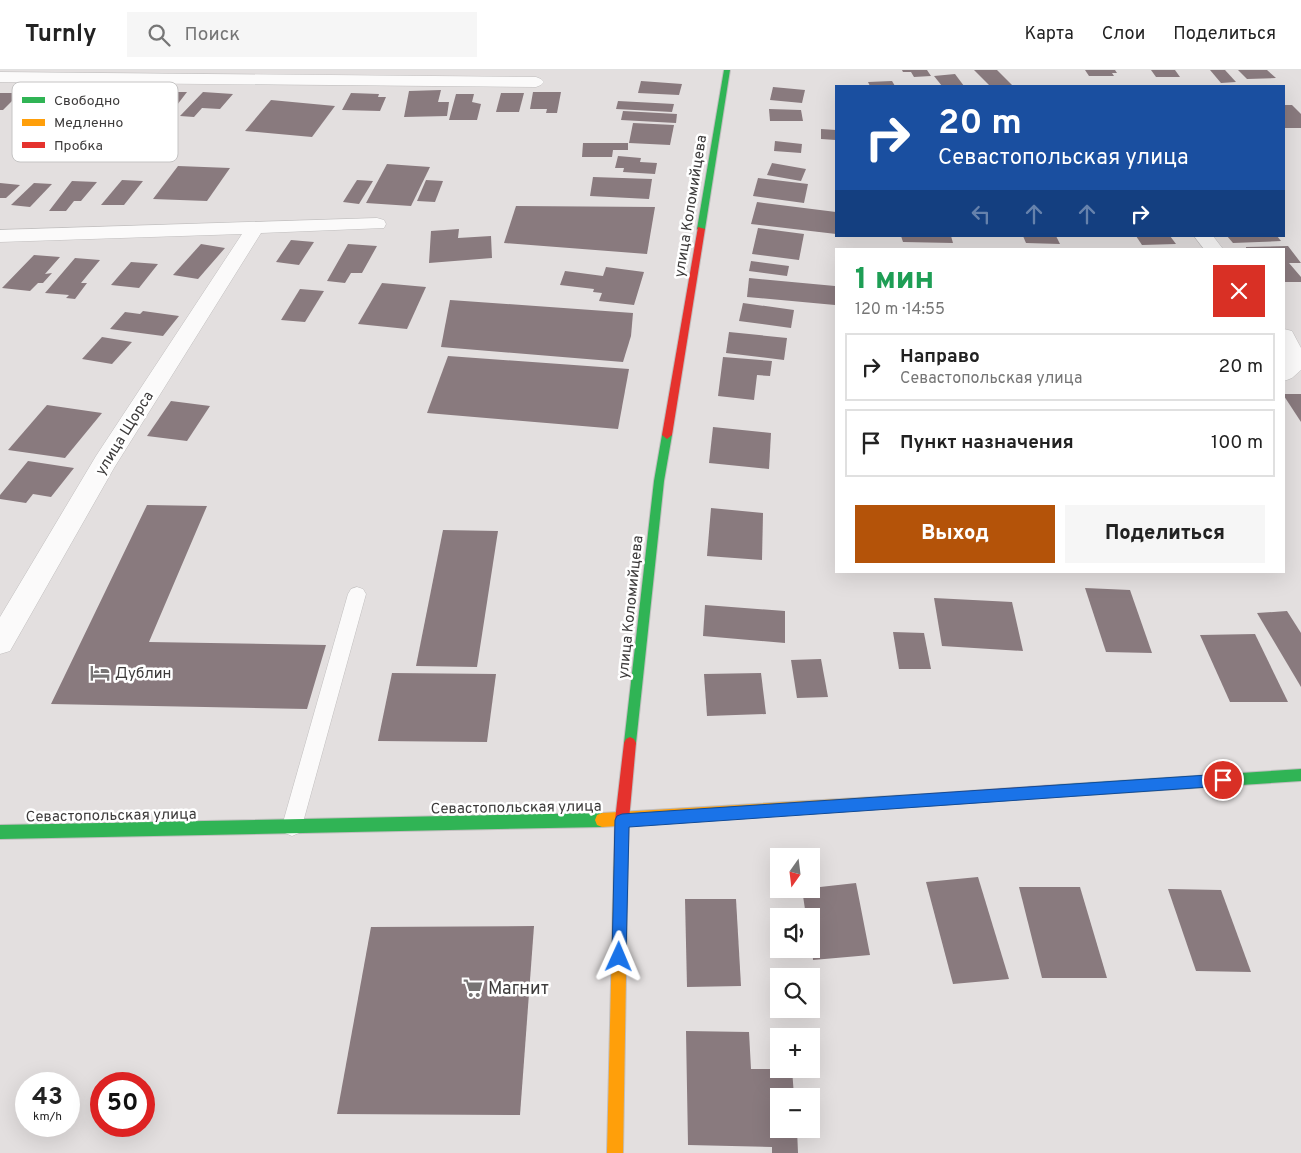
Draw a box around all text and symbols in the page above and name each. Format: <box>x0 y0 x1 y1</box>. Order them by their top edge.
search box <box>127 12 477 57</box>
text: Turnly <box>25 20 97 50</box>
icon: search <box>145 21 173 49</box>
text: Поиск <box>185 23 240 47</box>
text: Карта <box>1024 23 1074 46</box>
text: Слои <box>1102 23 1145 46</box>
text: Поделиться <box>1173 23 1276 46</box>
legend <box>12 82 178 162</box>
text: Свободно <box>54 93 120 110</box>
text: 20 m <box>938 102 1022 146</box>
icon: right <box>855 105 920 170</box>
text: Медленно <box>54 115 123 132</box>
street label: улица Коломийцева <box>671 134 712 279</box>
text: Пробка <box>54 138 103 155</box>
text: Севастопольская улица <box>938 145 1189 172</box>
icon: left <box>967 200 995 228</box>
icon: ahead <box>1020 200 1048 228</box>
icon: ahead <box>1073 200 1101 228</box>
icon: right <box>1126 200 1154 228</box>
text: 1 мин <box>855 262 934 299</box>
button: close <box>1213 265 1265 317</box>
text: 120 m · 14:55 <box>855 300 945 320</box>
text: Направо <box>900 345 980 369</box>
icon: right <box>857 353 885 381</box>
text: 20 m <box>1219 355 1263 379</box>
text: Севастопольская улица <box>900 369 1082 389</box>
street label: улица Щорса <box>92 388 159 479</box>
icon: arrive <box>857 429 885 457</box>
text: Пункт назначения <box>900 431 1074 455</box>
text: 100 m <box>1211 431 1263 455</box>
button: Выход <box>855 505 1055 563</box>
button: Поделиться <box>1065 505 1265 563</box>
street label: улица Коломийцева <box>615 534 648 680</box>
hotel icon: Дублин <box>89 662 111 684</box>
place label: Дублин <box>115 665 171 684</box>
pin <box>1202 759 1244 801</box>
icon: arrive <box>1209 766 1237 794</box>
street label: Севастопольская улица <box>430 798 602 819</box>
street label: Севастопольская улица <box>25 806 197 827</box>
north arrow <box>770 848 820 898</box>
map controls <box>770 848 820 1138</box>
button: sound <box>770 908 820 958</box>
position arrow <box>592 930 644 982</box>
button: search <box>770 968 820 1018</box>
supermarket icon: Магнит <box>462 977 484 999</box>
place label: Магнит <box>488 978 549 1001</box>
button: + <box>770 1028 820 1078</box>
speed limit sign: 50 <box>90 1072 155 1137</box>
text: 43 <box>32 1082 63 1114</box>
button: − <box>770 1088 820 1138</box>
text: km/h <box>33 1109 62 1125</box>

